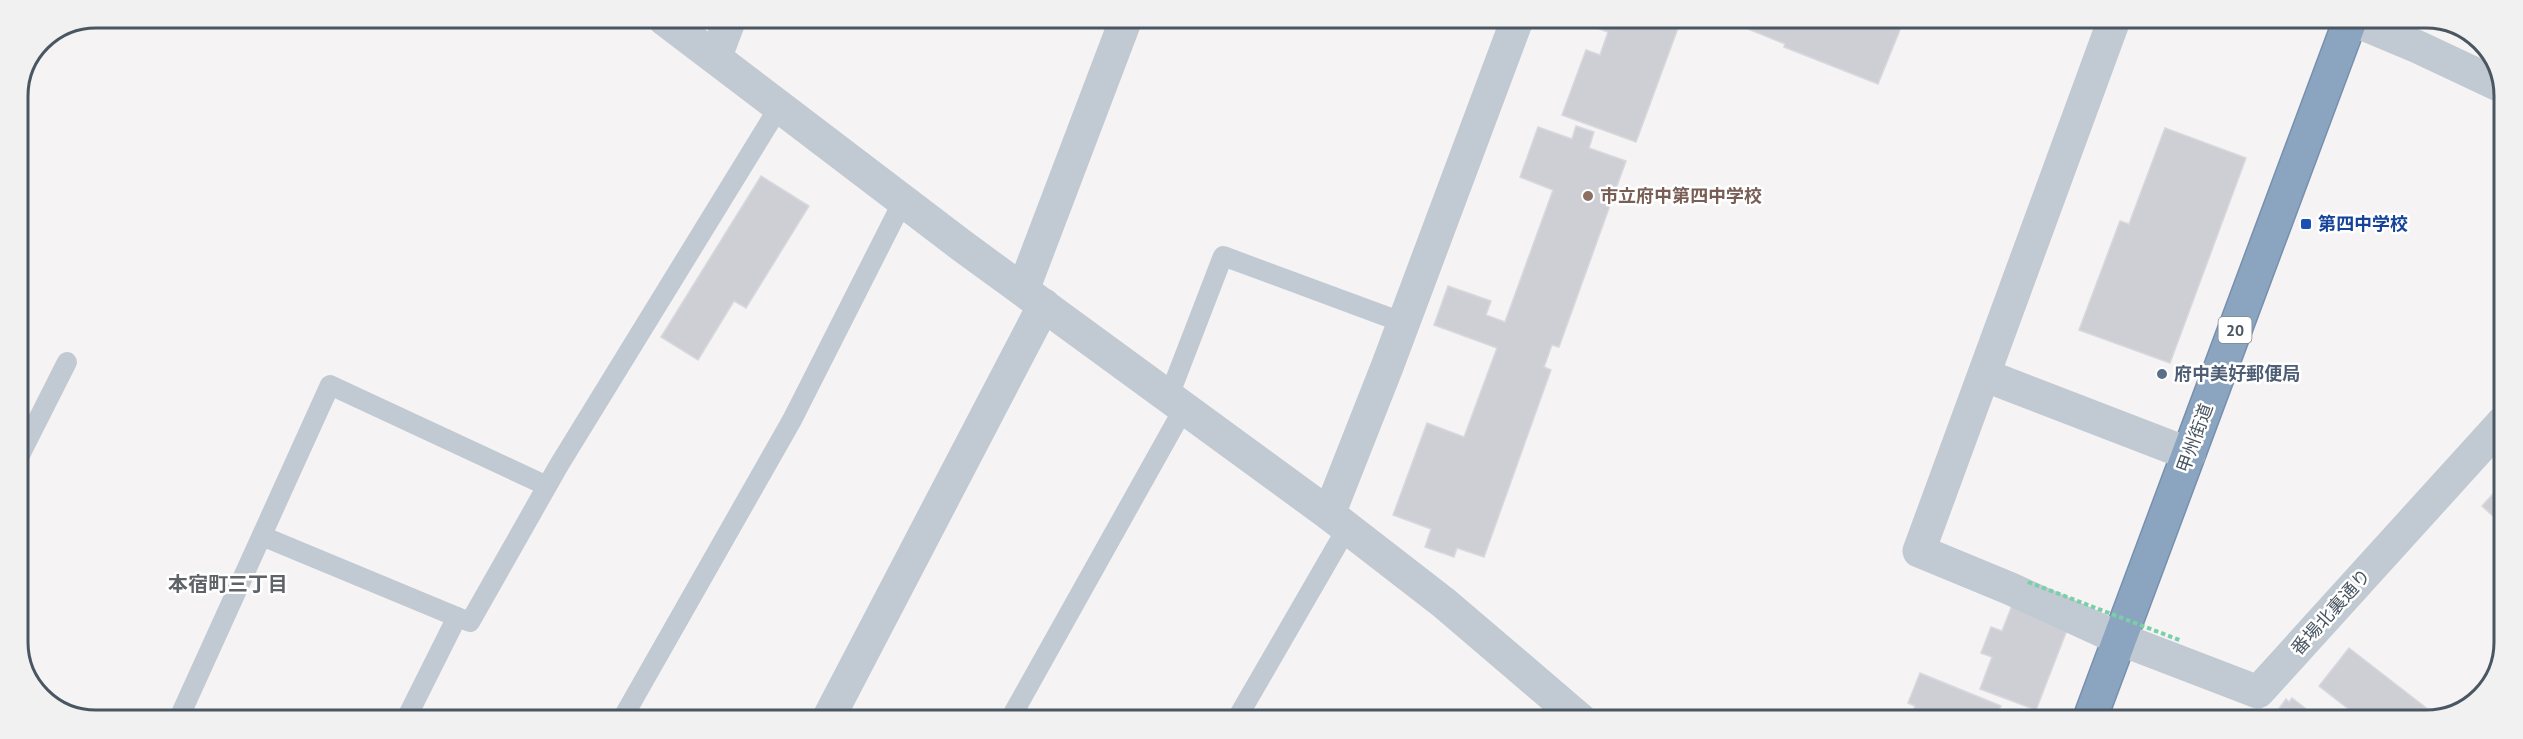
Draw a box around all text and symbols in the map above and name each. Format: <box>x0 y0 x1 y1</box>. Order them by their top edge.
place label: 市立府中第四中学校 <box>1600 184 1762 207</box>
marker: 市立府中第四中学校 <box>1581 189 1595 203</box>
place label: 第四中学校 <box>2318 212 2408 235</box>
marker: 第四中学校 <box>2299 217 2313 231</box>
road number: 20 <box>2218 317 2252 343</box>
place label: 府中美好郵便局 <box>2174 362 2300 385</box>
marker: 府中美好郵便局 <box>2155 367 2169 381</box>
street label: 甲州街道 <box>2171 400 2218 476</box>
street label: 番場北裏通り <box>2286 564 2375 659</box>
district label: 本宿町三丁目 <box>168 571 288 597</box>

